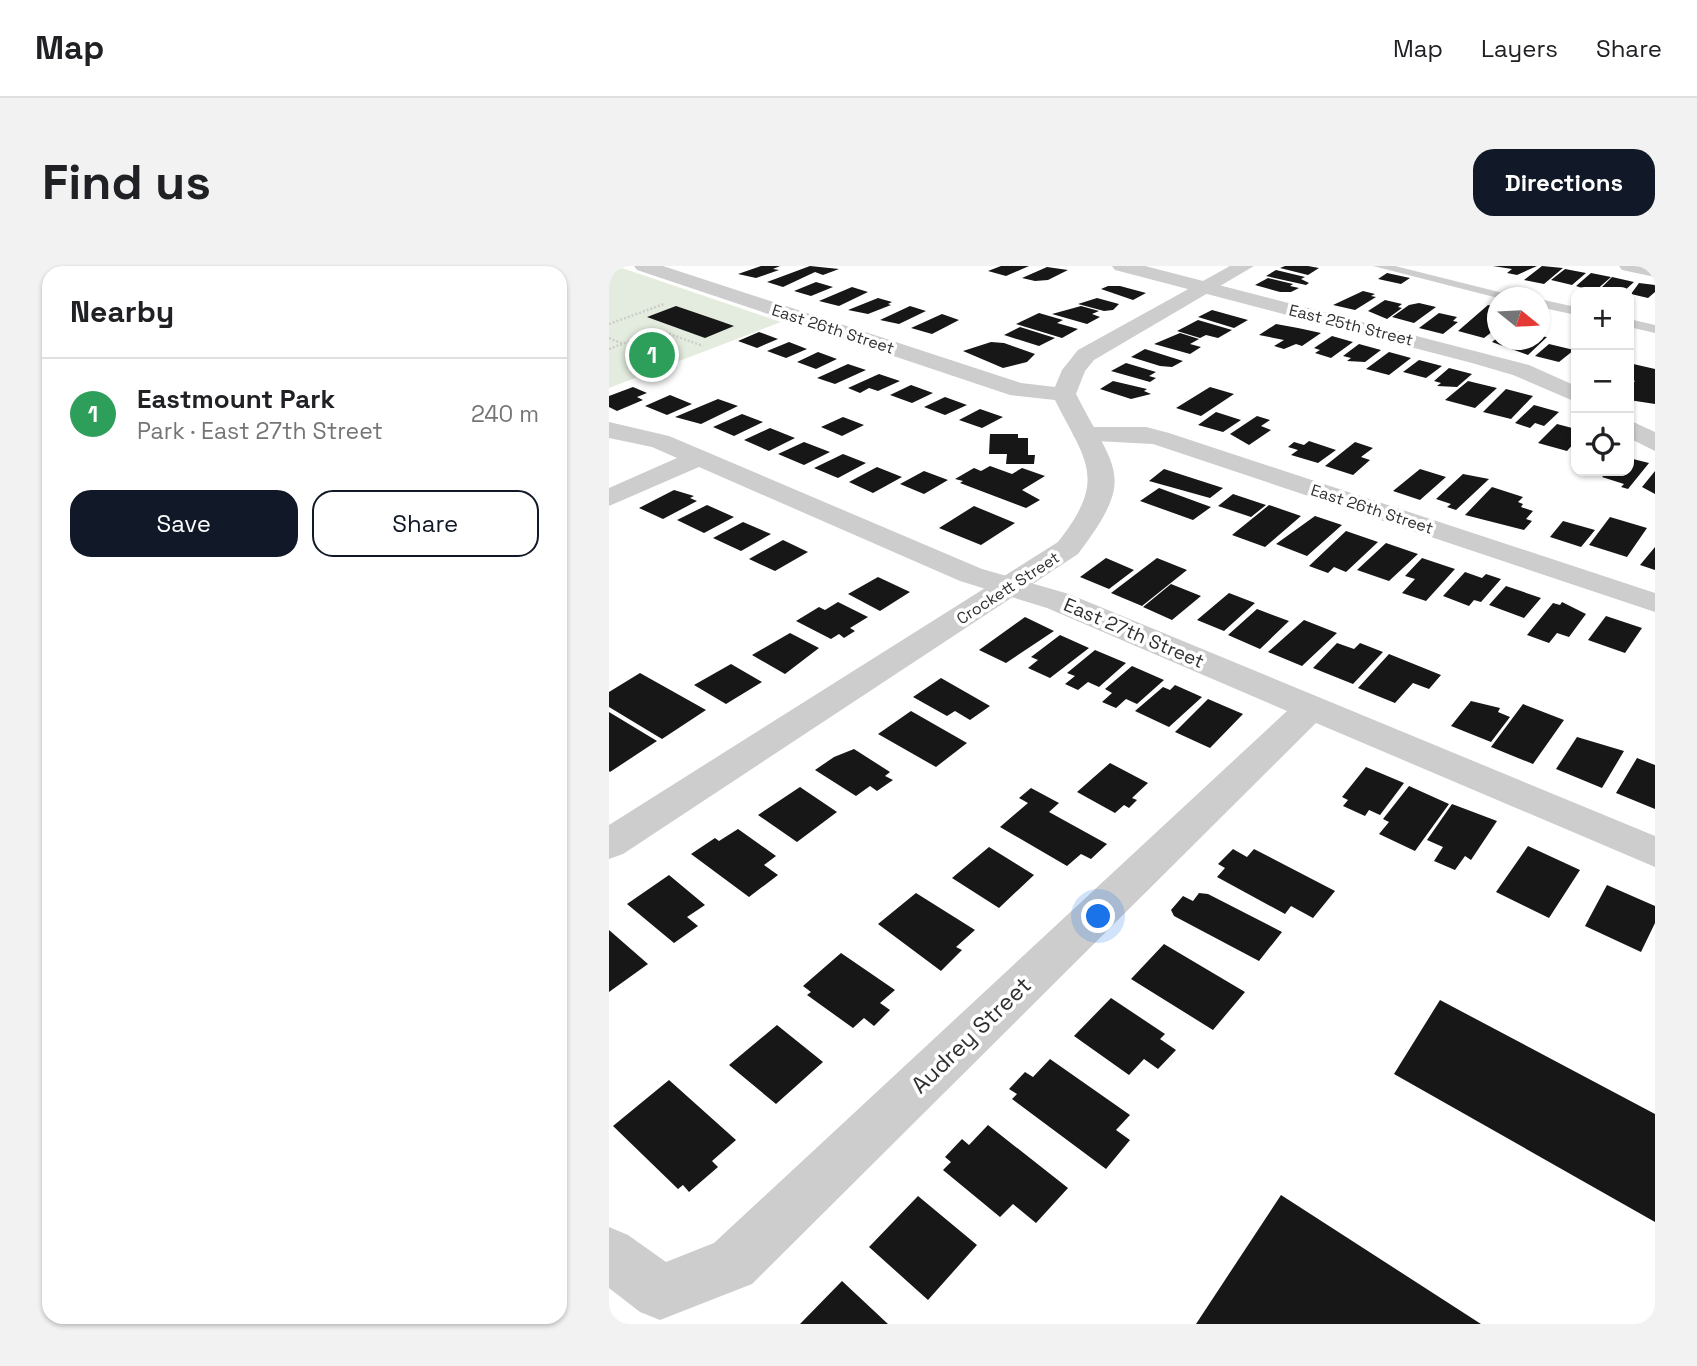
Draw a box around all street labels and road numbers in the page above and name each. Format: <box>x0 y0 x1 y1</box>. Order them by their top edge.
street label: East 26th Street <box>769 299 897 359</box>
street label: East 25th Street <box>1287 299 1415 351</box>
street label: East 26th Street <box>1308 479 1436 539</box>
street label: Crockett Street <box>953 547 1063 629</box>
street label: East 27th Street <box>1060 592 1208 674</box>
street label: Audrey Street <box>905 970 1037 1100</box>

